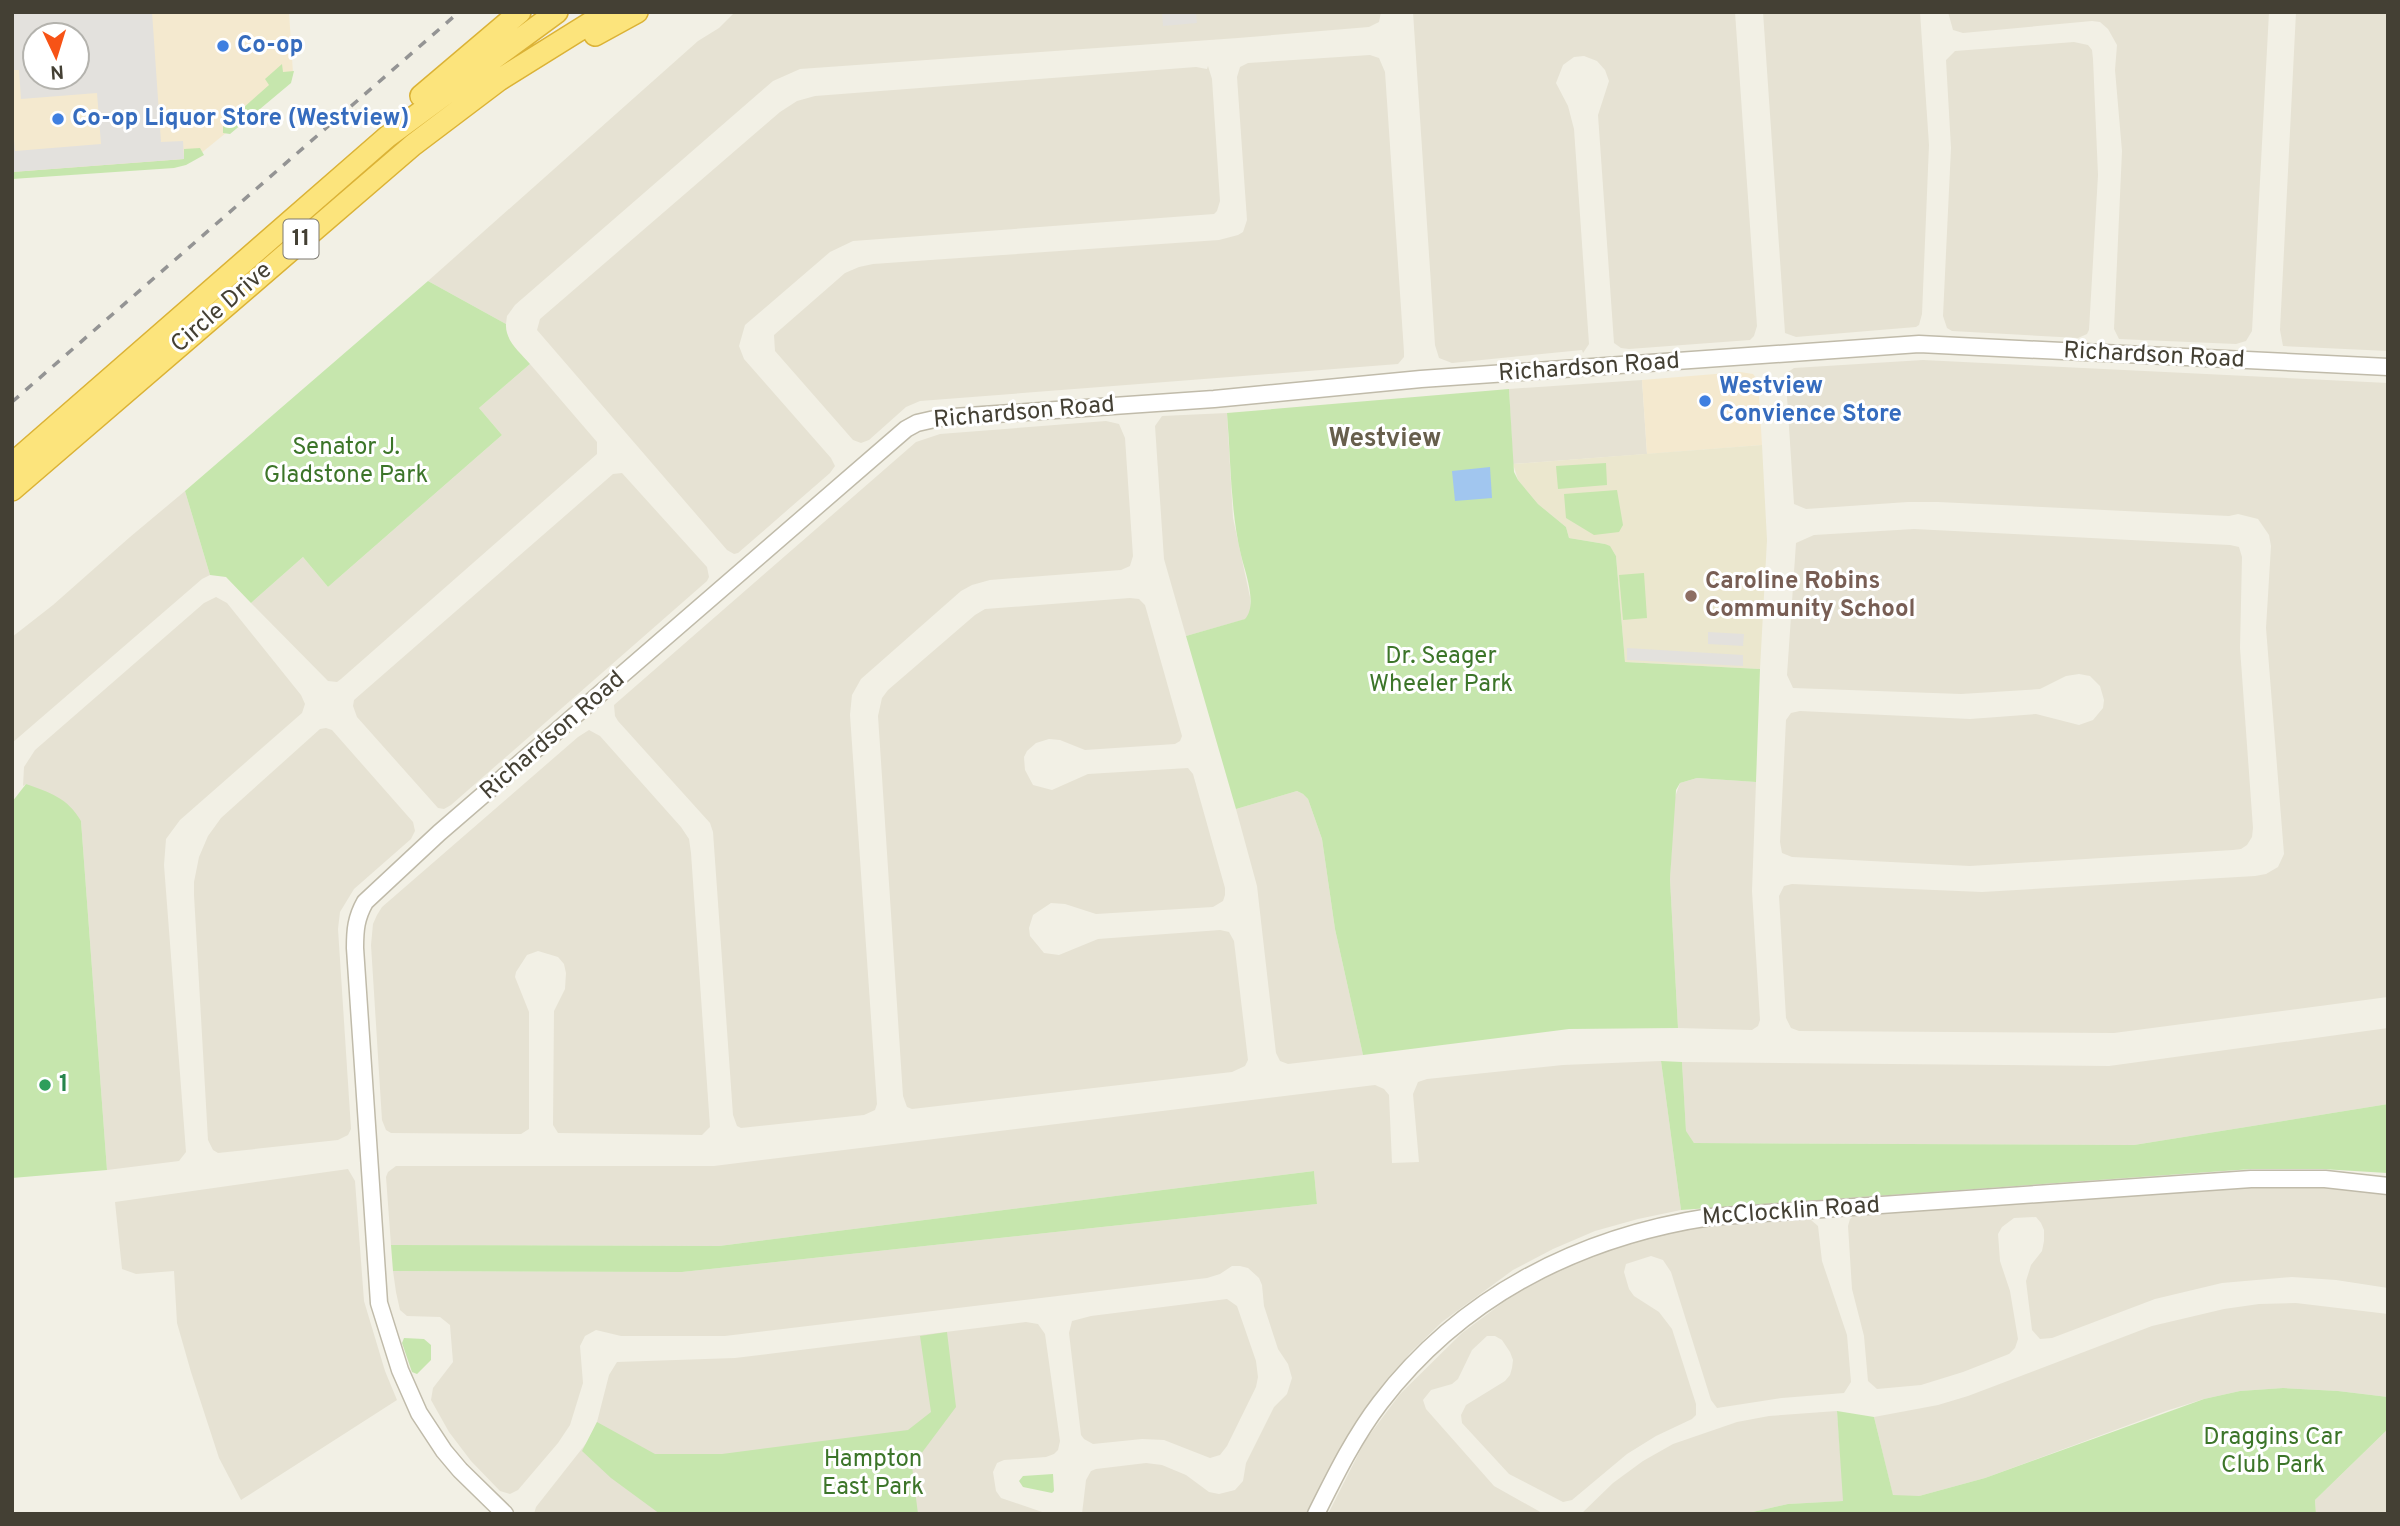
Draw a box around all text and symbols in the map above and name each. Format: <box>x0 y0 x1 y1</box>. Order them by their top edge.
north arrow <box>21 21 91 91</box>
place label: Co-op <box>237 31 303 61</box>
marker: Co-op <box>215 38 231 54</box>
text: N <box>49 59 65 83</box>
place label: Co-op Liquor Store (Westview) <box>72 104 410 134</box>
marker: Co-op Liquor Store (Westview) <box>50 111 66 127</box>
road number: 11 <box>284 220 318 258</box>
street label: Circle Drive <box>165 256 279 360</box>
street label: Richardson Road <box>2062 336 2246 376</box>
street label: Richardson Road <box>1497 347 1681 389</box>
place label: Westview Convience Store <box>1719 372 1902 430</box>
street label: Richardson Road <box>932 390 1116 436</box>
marker: Westview Convience Store <box>1697 393 1713 409</box>
district label: Westview <box>1329 423 1441 456</box>
park label: Senator J. Gladstone Park <box>264 433 428 491</box>
place label: Caroline Robins Community School <box>1705 567 1916 625</box>
marker: Caroline Robins Community School <box>1683 588 1699 604</box>
park label: Dr. Seager Wheeler Park <box>1369 642 1513 700</box>
street label: Richardson Road <box>475 665 631 807</box>
place label: 1 <box>59 1070 69 1100</box>
marker: 1 <box>37 1077 53 1093</box>
street label: McClocklin Road <box>1701 1191 1881 1233</box>
park label: Draggins Car Club Park <box>2203 1423 2343 1481</box>
park label: Hampton East Park <box>822 1445 924 1503</box>

